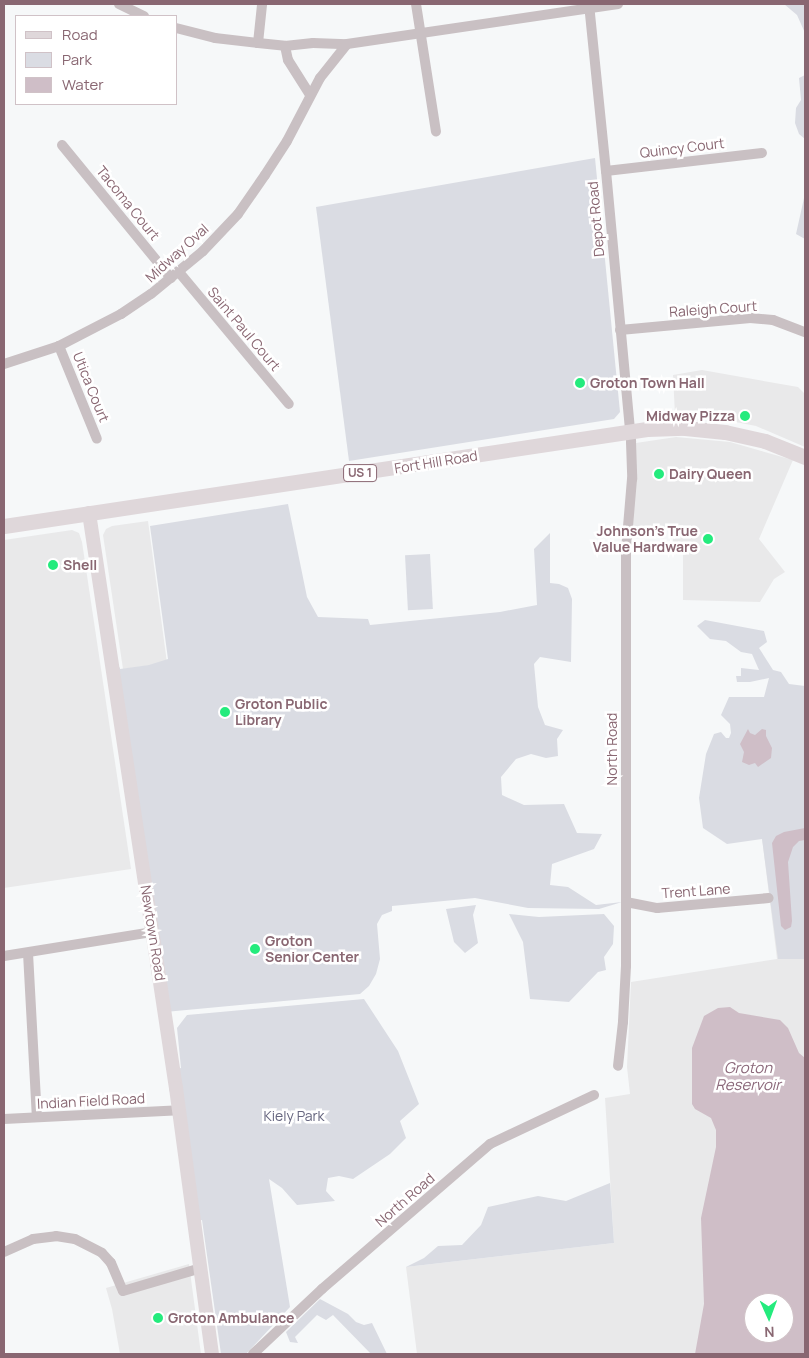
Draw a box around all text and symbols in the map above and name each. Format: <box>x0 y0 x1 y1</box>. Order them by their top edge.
legend <box>15 15 178 105</box>
text: Road <box>62 24 98 45</box>
text: Park <box>62 49 92 70</box>
text: Water <box>62 74 104 95</box>
street label: Quincy Court <box>639 134 725 162</box>
street label: Tacoma Court <box>93 162 163 244</box>
street label: Depot Road <box>584 181 608 257</box>
street label: Midway Oval <box>142 220 212 286</box>
street label: Saint Paul Court <box>204 284 284 374</box>
street label: Raleigh Court <box>669 298 757 320</box>
street label: Utica Court <box>69 349 113 425</box>
place label: Groton Town Hall <box>590 375 705 391</box>
marker: Groton Town Hall <box>574 377 586 389</box>
place label: Midway Pizza <box>646 408 735 424</box>
marker: Midway Pizza <box>739 410 751 422</box>
street label: Fort Hill Road <box>393 447 479 477</box>
road number: US 1 <box>342 463 378 482</box>
place label: Dairy Queen <box>669 466 751 482</box>
marker: Dairy Queen <box>653 468 665 480</box>
place label: Johnson's True Value Hardware <box>593 523 698 556</box>
marker: Johnson's True Value Hardware <box>702 533 714 545</box>
place label: Shell <box>63 557 97 573</box>
marker: Shell <box>47 559 59 571</box>
place label: Groton Public Library <box>235 696 327 729</box>
marker: Groton Public Library <box>219 706 231 718</box>
street label: North Road <box>604 713 620 785</box>
street label: Trent Lane <box>661 880 731 902</box>
street label: Newtown Road <box>137 884 169 982</box>
place label: Groton Senior Center <box>265 933 359 966</box>
marker: Groton Senior Center <box>249 943 261 955</box>
water label: Groton Reservoir <box>715 1058 781 1093</box>
street label: Indian Field Road <box>37 1090 145 1112</box>
park label: Kiely Park <box>263 1108 325 1124</box>
street label: North Road <box>372 1170 438 1230</box>
north arrow <box>744 1293 794 1343</box>
place label: Groton Ambulance <box>168 1310 294 1326</box>
marker: Groton Ambulance <box>152 1312 164 1324</box>
text: N <box>764 1323 775 1342</box>

